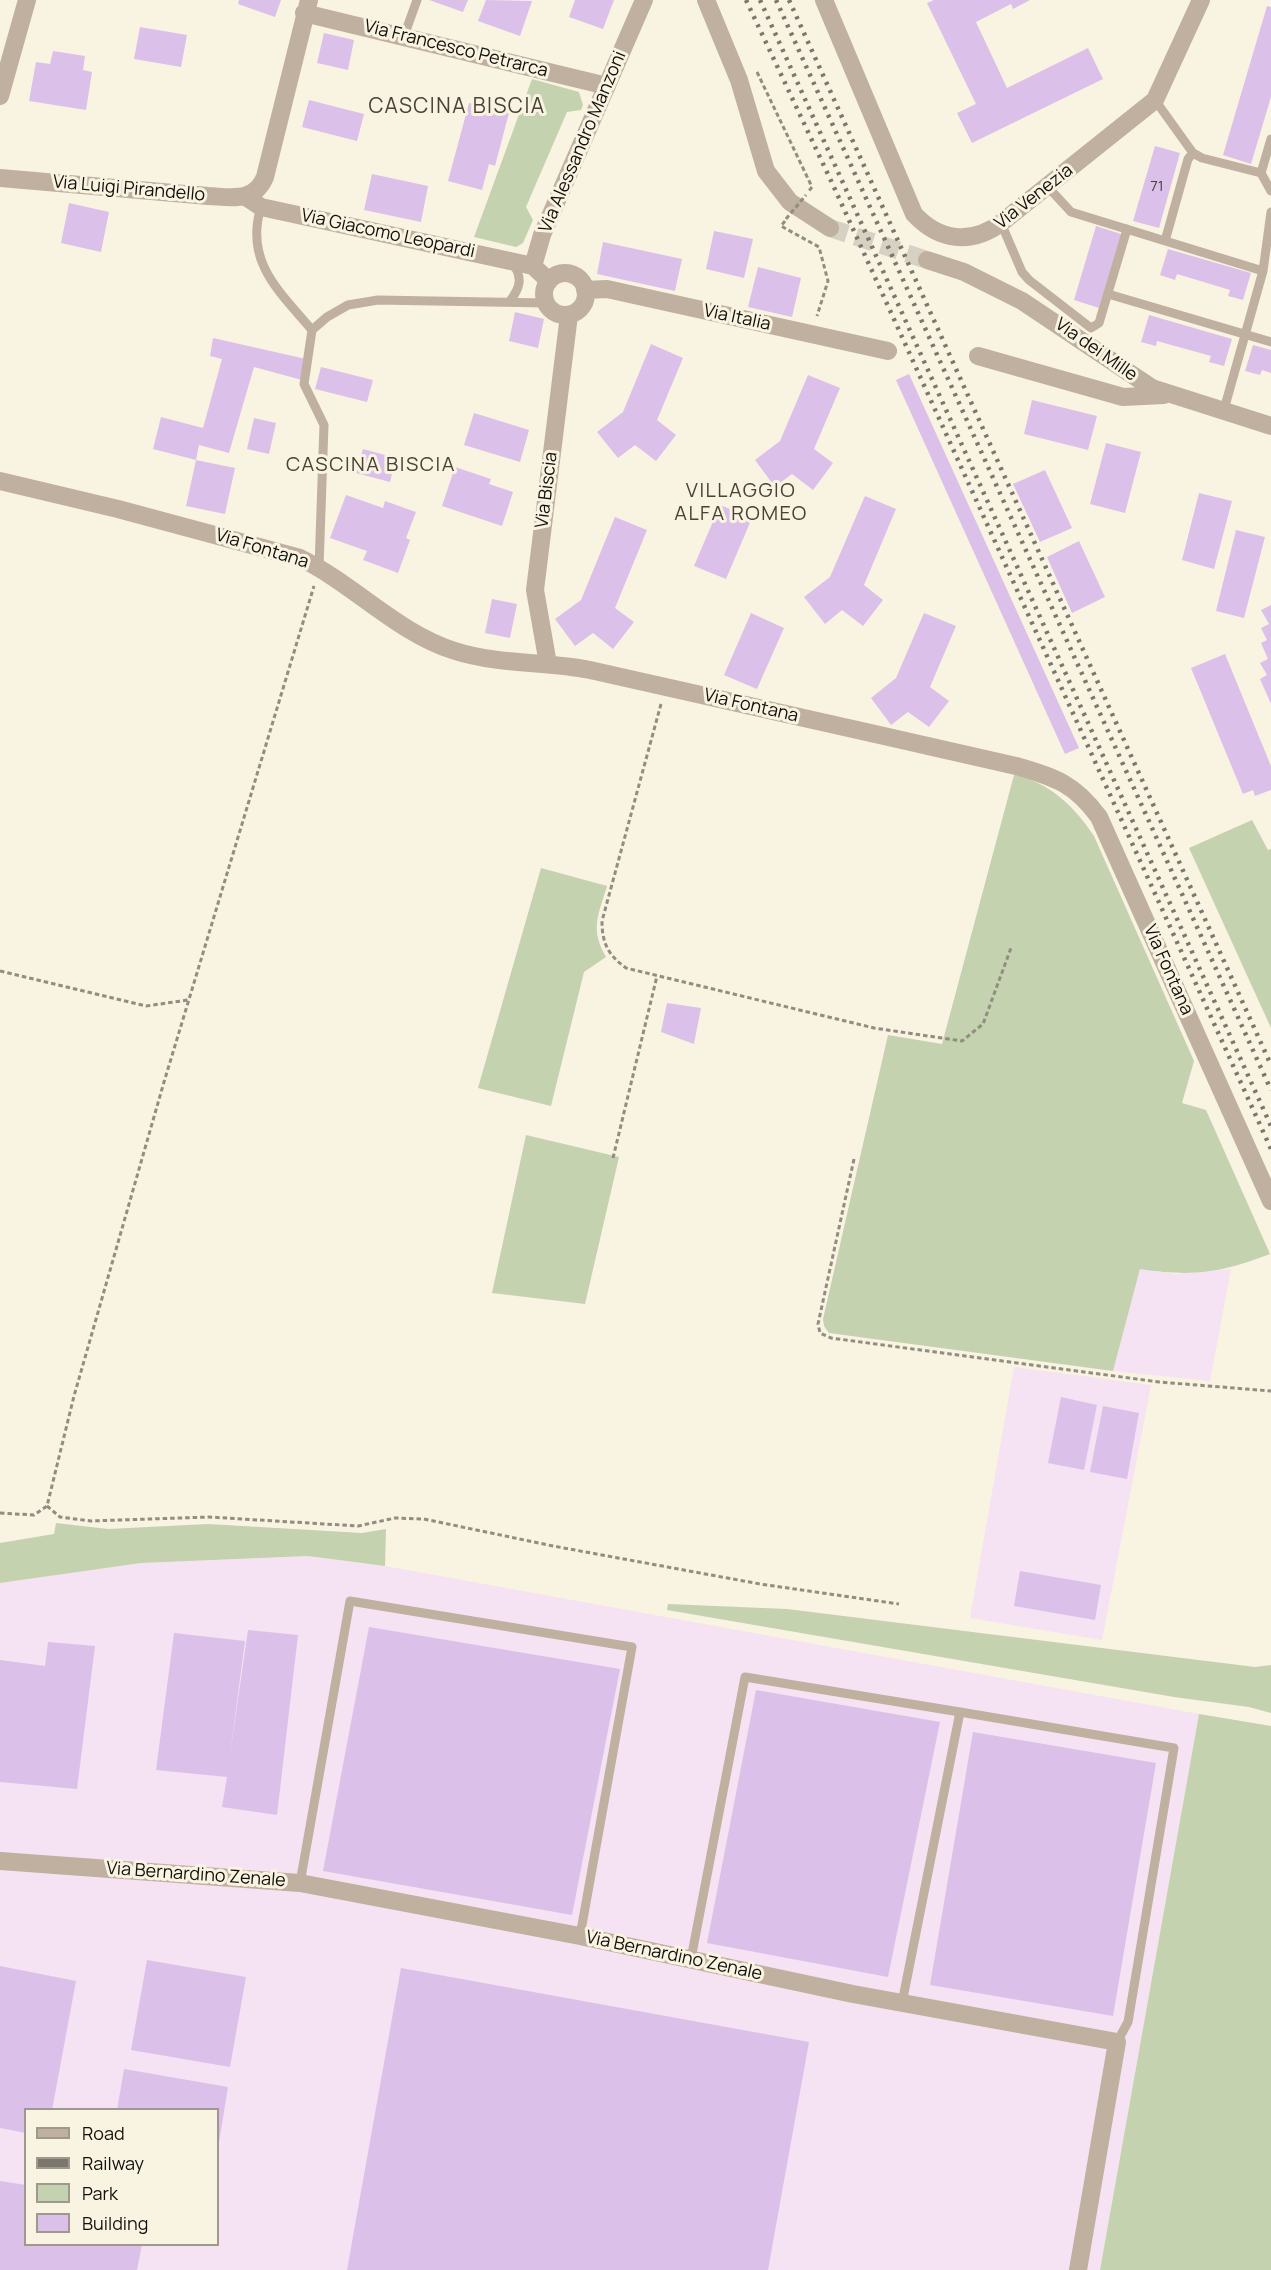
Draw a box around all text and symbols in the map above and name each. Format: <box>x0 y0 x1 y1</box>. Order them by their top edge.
street label: Via Francesco Petrarca <box>362 16 550 82</box>
street label: Via Alessandro Manzoni <box>535 48 631 236</box>
district label: CASCINA BISCIA <box>368 94 546 120</box>
street label: Via Venezia <box>991 160 1077 234</box>
street label: Via Luigi Pirandello <box>52 172 206 206</box>
house number: 71 <box>1150 178 1164 196</box>
street label: Via Giacomo Leopardi <box>299 205 477 263</box>
street label: Via Italia <box>701 300 773 336</box>
street label: Via dei Mille <box>1051 314 1141 386</box>
street label: Via Biscia <box>532 451 562 529</box>
district label: CASCINA BISCIA <box>286 453 456 477</box>
district label: VILLAGGIO ALFA ROMEO <box>674 479 808 526</box>
street label: Via Fontana <box>213 525 311 573</box>
street label: Via Fontana <box>702 685 800 727</box>
street label: Via Fontana <box>1139 922 1197 1018</box>
street label: Via Bernardino Zenale <box>106 1858 286 1892</box>
street label: Via Bernardino Zenale <box>584 1927 764 1985</box>
legend <box>24 2108 219 2246</box>
text: Road <box>82 2121 125 2145</box>
text: Railway <box>82 2151 144 2175</box>
text: Park <box>82 2181 118 2205</box>
text: Building <box>82 2211 148 2235</box>

